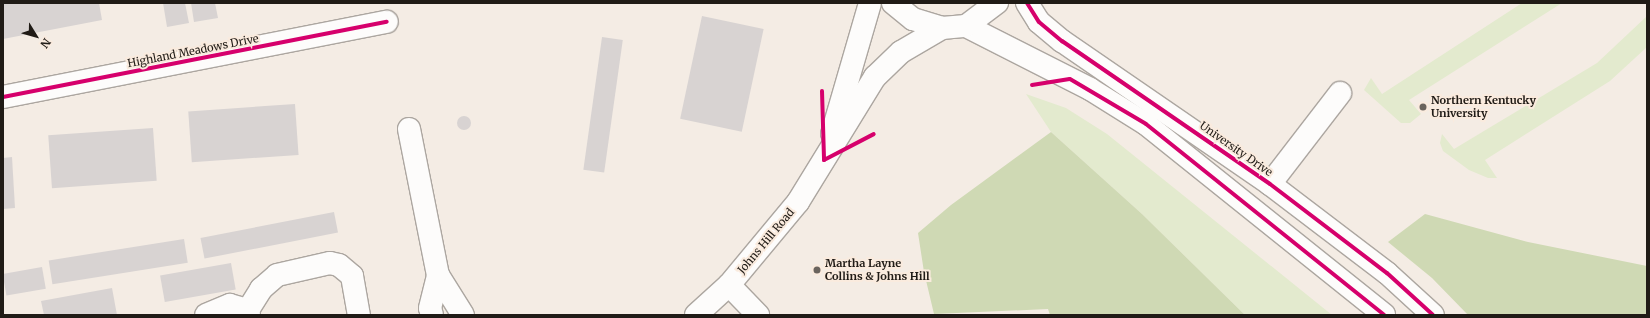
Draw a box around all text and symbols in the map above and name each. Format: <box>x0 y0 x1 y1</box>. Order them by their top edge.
north arrow <box>16 16 56 56</box>
street label: Highland Meadows Drive <box>126 32 260 70</box>
text: N <box>37 36 54 51</box>
place label: Northern Kentucky University <box>1431 94 1536 120</box>
marker: Northern Kentucky University <box>1418 102 1428 112</box>
street label: University Drive <box>1197 119 1275 179</box>
street label: Johns Hill Road <box>735 206 797 276</box>
place label: Martha Layne Collins & Johns Hill <box>825 257 930 283</box>
marker: Martha Layne Collins & Johns Hill <box>812 265 822 275</box>

